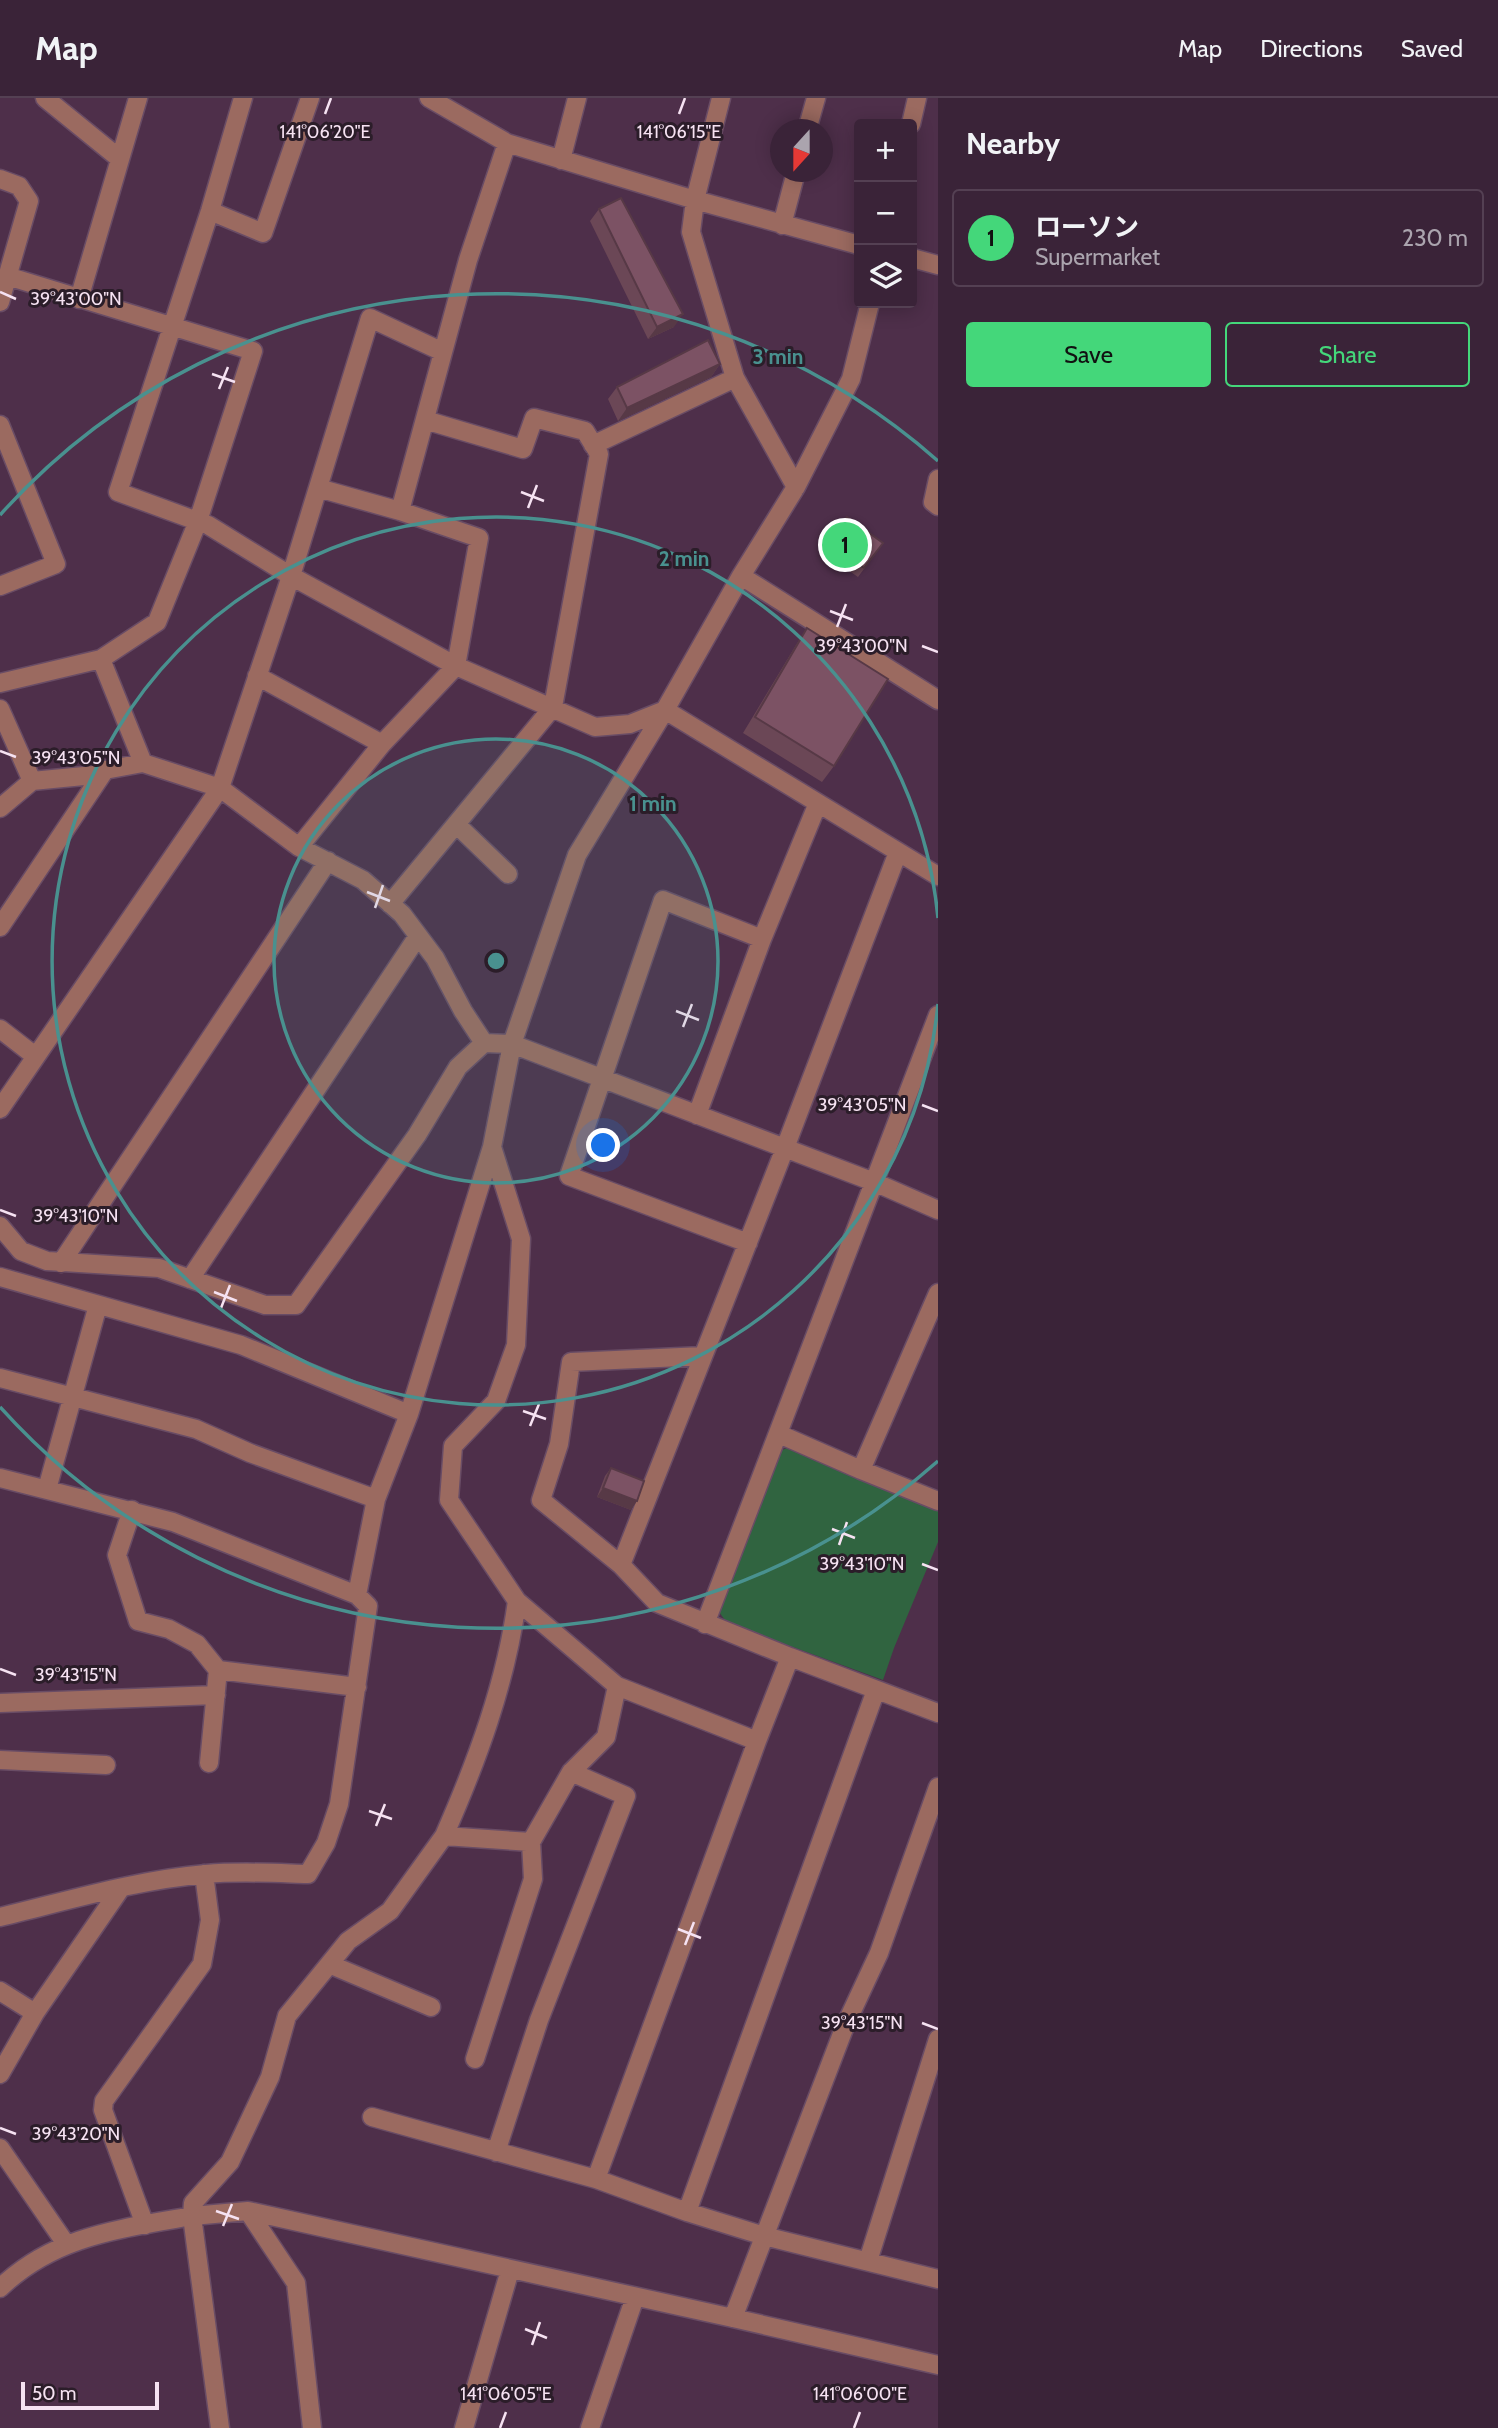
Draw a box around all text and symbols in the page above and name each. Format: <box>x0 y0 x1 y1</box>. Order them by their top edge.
text: Map <box>35 28 98 68</box>
text: Map <box>1178 34 1222 63</box>
text: Directions <box>1260 34 1363 63</box>
text: Saved <box>1401 34 1463 63</box>
north arrow <box>770 119 833 182</box>
map controls <box>854 119 917 308</box>
button: + <box>854 119 917 182</box>
text: 141°06'20"E <box>279 121 371 143</box>
text: 141°06'15"E <box>637 121 721 143</box>
text: Nearby <box>966 125 1060 162</box>
button: − <box>854 182 917 245</box>
text: ローソン <box>1035 211 1139 243</box>
text: 1 <box>987 224 995 252</box>
text: 230 m <box>1402 224 1468 252</box>
text: Supermarket <box>1035 243 1160 271</box>
button: layers <box>854 245 917 308</box>
text: 39°43'00"N <box>30 288 122 310</box>
button: Save <box>966 322 1211 387</box>
button: Share <box>1225 322 1470 387</box>
text: 3 min <box>753 344 803 369</box>
pin: 1 <box>822 519 868 571</box>
text: 2 min <box>659 546 709 571</box>
text: 39°43'00"N <box>816 635 908 657</box>
text: 39°43'05"N <box>32 747 120 769</box>
text: 1 min <box>629 791 677 816</box>
centre of rings <box>484 949 508 973</box>
text: 39°43'05"N <box>818 1094 906 1116</box>
your location <box>586 1128 620 1162</box>
text: 39°43'10"N <box>34 1205 118 1227</box>
text: 39°43'10"N <box>820 1553 904 1575</box>
text: 39°43'15"N <box>35 1664 117 1686</box>
text: 39°43'15"N <box>821 2012 903 2034</box>
text: 39°43'20"N <box>32 2123 120 2145</box>
scale bar <box>21 2379 159 2411</box>
text: 50 m <box>32 2382 76 2405</box>
text: 141°06'05"E <box>460 2383 552 2405</box>
text: 141°06'00"E <box>813 2383 907 2405</box>

